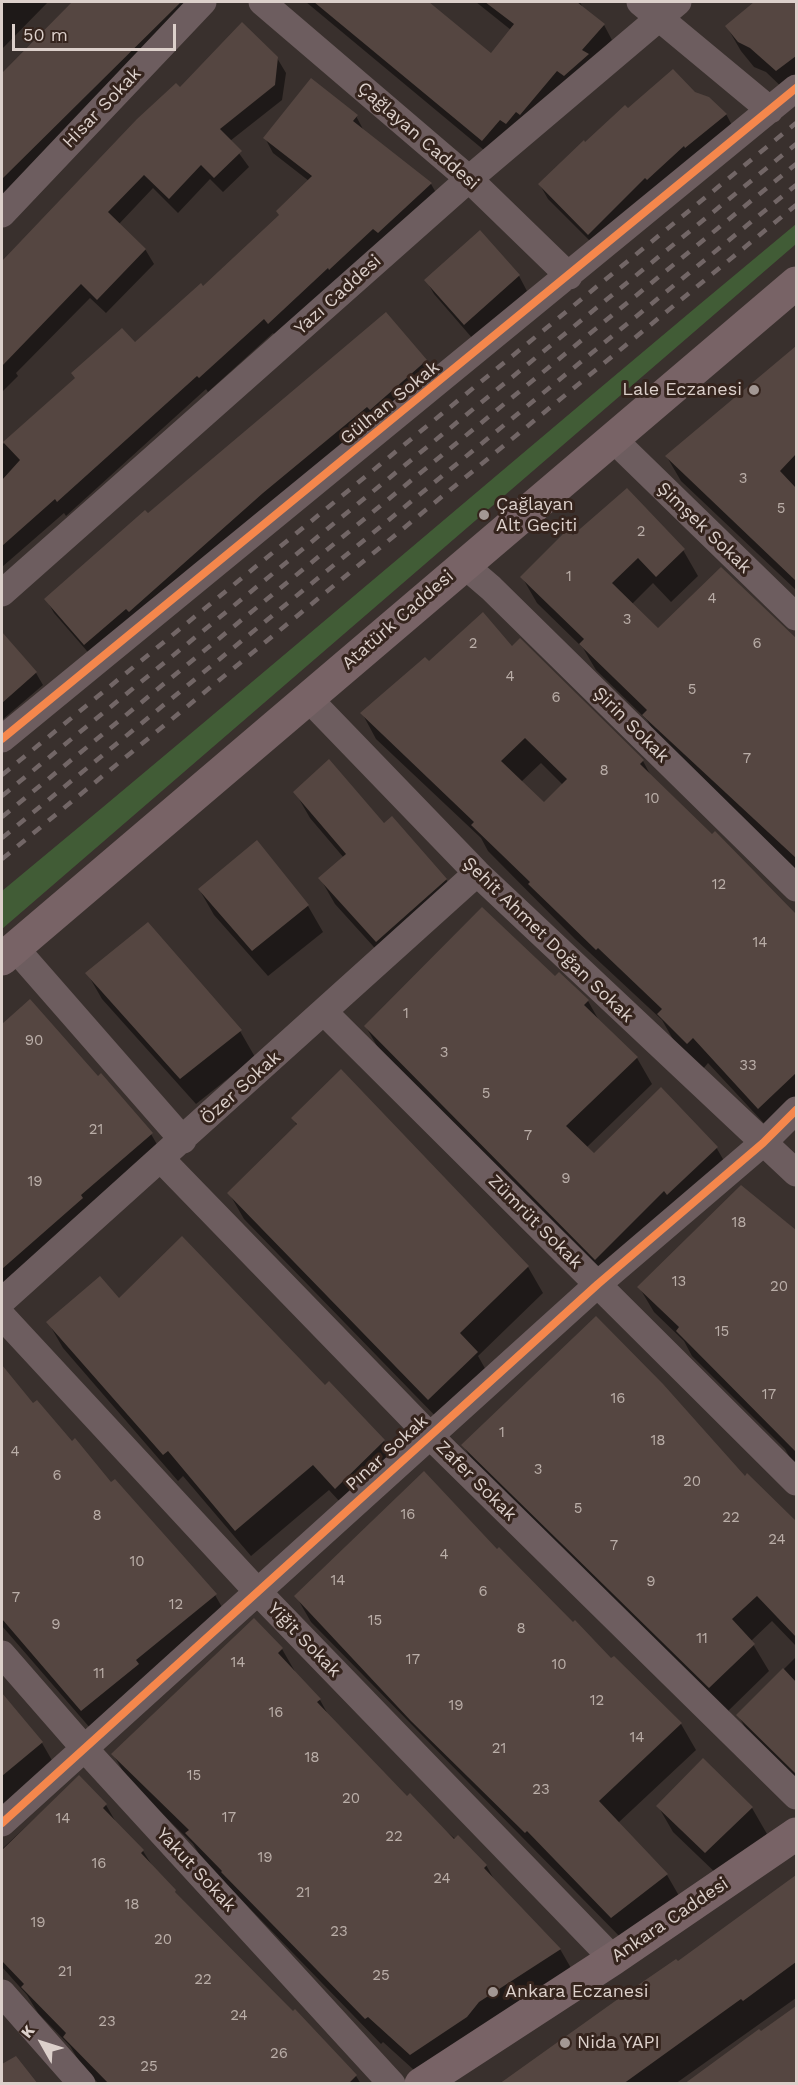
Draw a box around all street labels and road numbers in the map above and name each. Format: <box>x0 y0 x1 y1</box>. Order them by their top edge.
street label: Hisar Sokak <box>58 63 146 153</box>
street label: Çağlayan Caddesi <box>353 77 483 195</box>
street label: Yazı Caddesi <box>290 250 386 340</box>
street label: Gülhan Sokak <box>336 357 444 449</box>
street label: Şimşek Sokak <box>652 478 756 578</box>
street label: Atatürk Caddesi <box>338 566 458 674</box>
street label: Şirin Sokak <box>589 683 673 767</box>
street label: Şehit Ahmet Doğan Sokak <box>458 853 638 1027</box>
street label: Özer Sokak <box>197 1047 285 1129</box>
street label: Zümrüt Sokak <box>483 1170 587 1274</box>
street label: Pınar Sokak <box>341 1410 433 1496</box>
street label: Zafer Sokak <box>431 1436 521 1526</box>
street label: Yiğit Sokak <box>263 1598 345 1682</box>
street label: Yakut Sokak <box>152 1824 240 1916</box>
street label: Ankara Caddesi <box>607 1873 733 1967</box>

